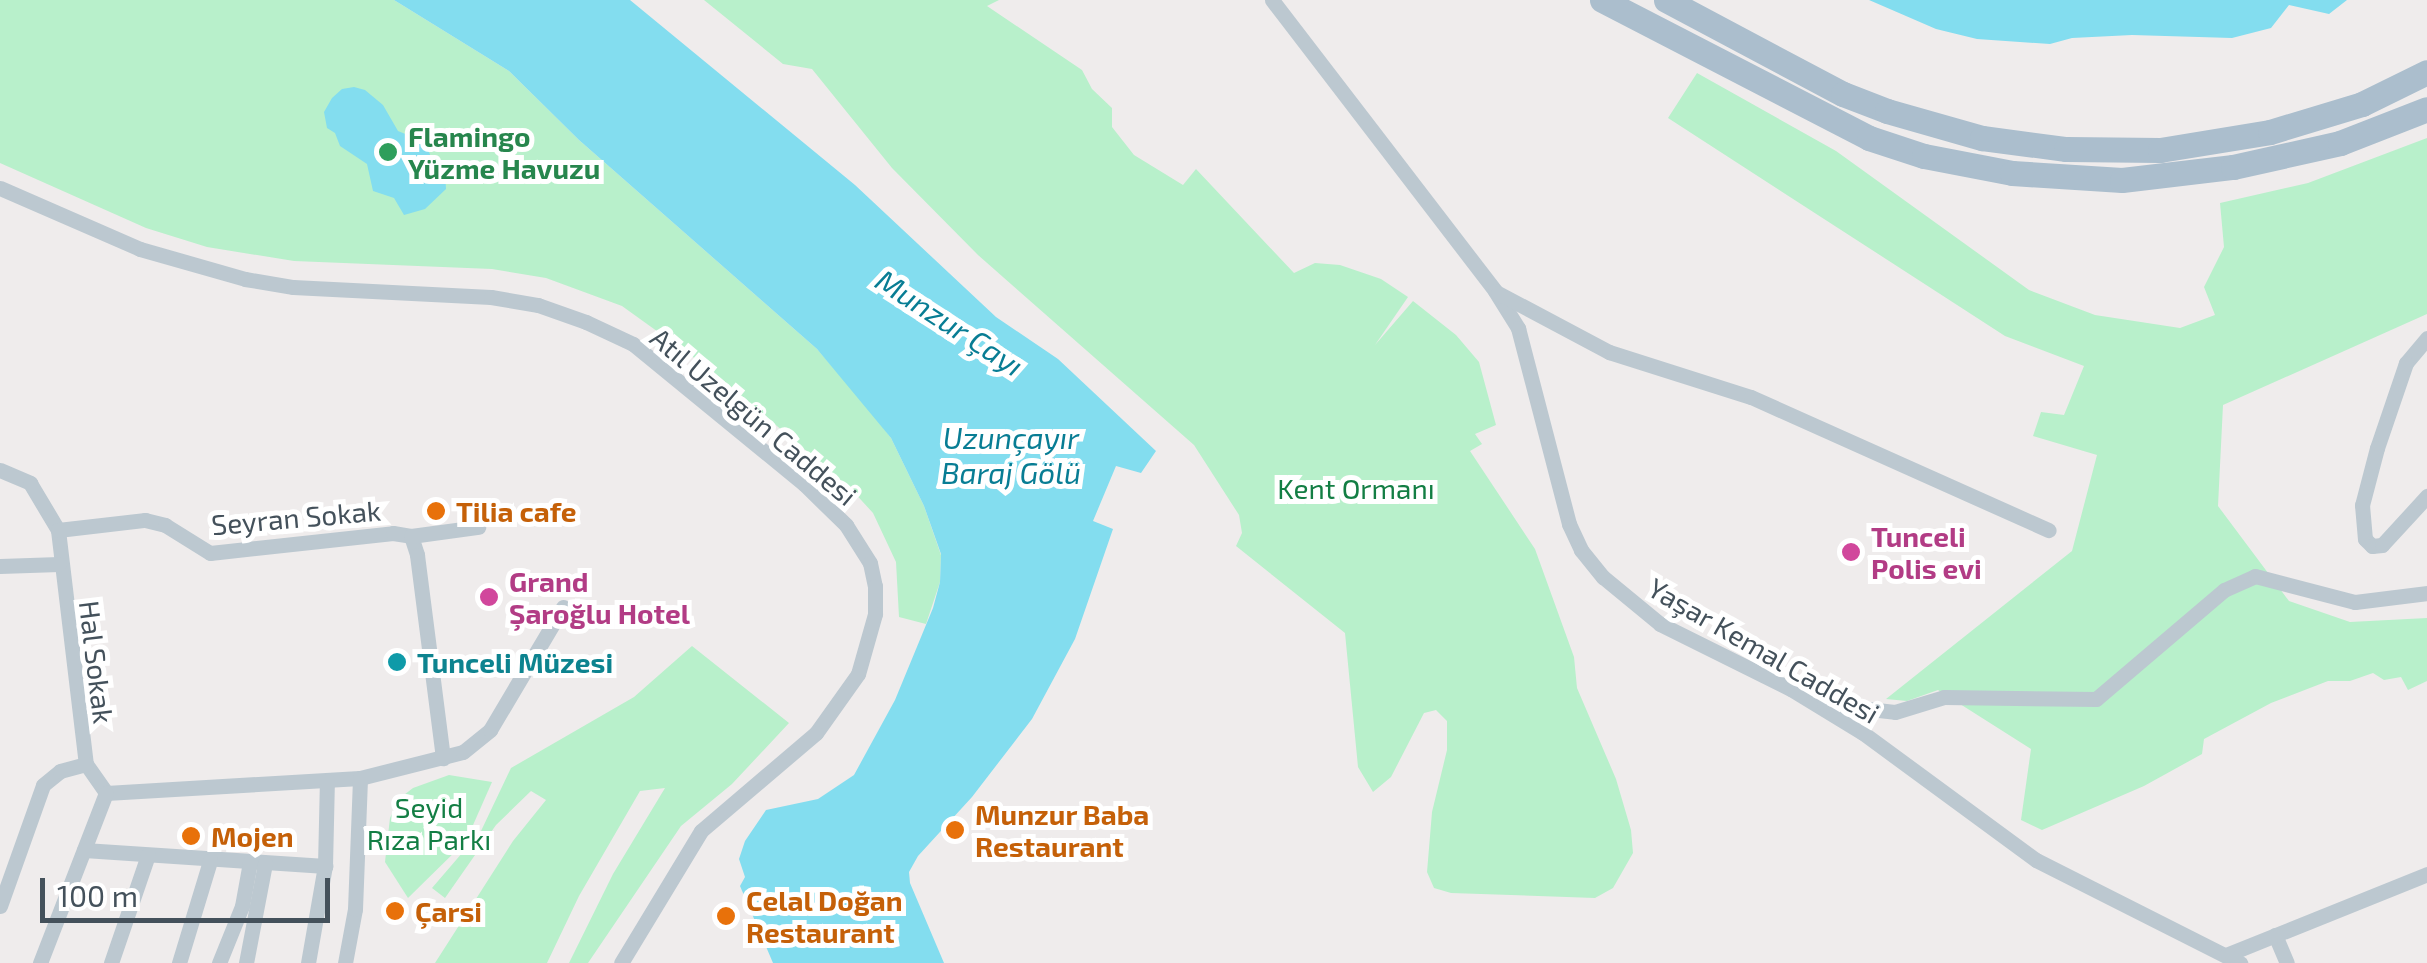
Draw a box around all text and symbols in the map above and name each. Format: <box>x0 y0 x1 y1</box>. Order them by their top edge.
place label: Flamingo Yüzme Havuzu <box>408 119 600 185</box>
marker: Flamingo Yüzme Havuzu <box>377 141 399 163</box>
water label: Munzur Çayı <box>869 261 1031 383</box>
street label: Atıl Uzelgün Caddesi <box>644 320 864 512</box>
water label: Uzunçayır Baraj Gölü <box>941 419 1081 490</box>
park label: Kent Ormanı <box>1277 471 1435 505</box>
street label: Seyran Sokak <box>210 493 382 541</box>
place label: Tilia cafe <box>456 494 577 528</box>
marker: Tilia cafe <box>425 500 447 522</box>
place label: Tunceli Polis evi <box>1871 519 1982 585</box>
marker: Tunceli Polis evi <box>1840 541 1862 563</box>
place label: Grand Şaroğlu Hotel <box>509 564 690 630</box>
street label: Yaşar Kemal Caddesi <box>1642 570 1886 730</box>
marker: Grand Şaroğlu Hotel <box>478 586 500 608</box>
street label: Hal Sokak <box>73 598 121 726</box>
place label: Tunceli Müzesi <box>417 645 613 679</box>
marker: Tunceli Müzesi <box>386 651 408 673</box>
park label: Seyid Rıza Parkı <box>367 790 491 856</box>
place label: Munzur Baba Restaurant <box>975 797 1150 863</box>
place label: Mojen <box>211 819 294 853</box>
marker: Munzur Baba Restaurant <box>944 819 966 841</box>
marker: Mojen <box>180 825 202 847</box>
scale bar <box>45 858 335 920</box>
text: 100 m <box>57 877 138 913</box>
place label: Celal Doğan Restaurant <box>746 883 903 949</box>
place label: Çarsi <box>415 894 482 928</box>
marker: Çarsi <box>384 900 406 922</box>
marker: Celal Doğan Restaurant <box>715 905 737 927</box>

